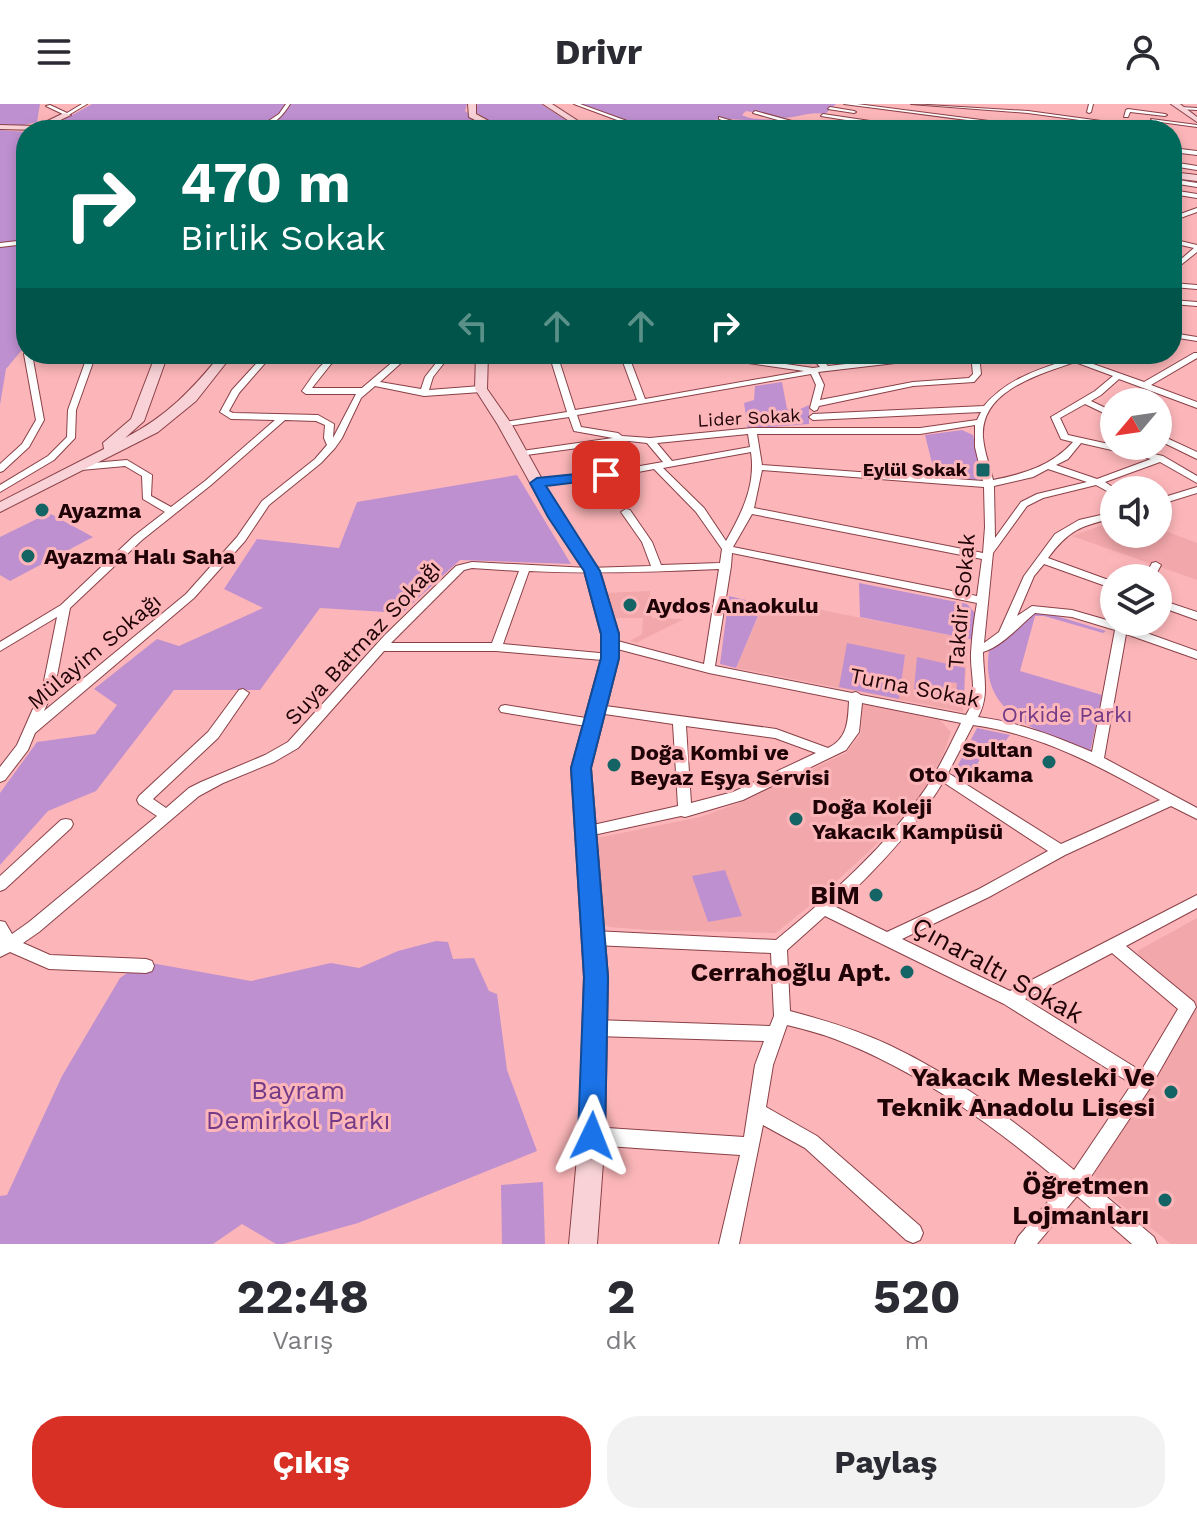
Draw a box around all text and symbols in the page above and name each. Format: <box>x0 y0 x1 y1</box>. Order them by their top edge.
icon: menu <box>32 30 76 74</box>
icon: person <box>1121 30 1165 74</box>
text: Drivr <box>555 31 642 73</box>
text: 470 m <box>180 150 351 216</box>
icon: right <box>48 152 152 256</box>
text: Birlik Sokak <box>180 217 386 259</box>
icon: left <box>451 304 495 348</box>
icon: ahead <box>535 304 579 348</box>
icon: ahead <box>619 304 663 348</box>
icon: right <box>703 304 747 348</box>
north arrow <box>1100 388 1172 460</box>
map controls <box>1100 388 1172 636</box>
street label: Lider Sokak <box>697 404 801 431</box>
pin <box>572 441 640 509</box>
icon: arrive <box>584 453 628 497</box>
place label: Eylül Sokak <box>863 459 968 480</box>
marker: Eylül Sokak <box>974 461 992 479</box>
button: sound <box>1100 476 1172 548</box>
place label: Ayazma <box>58 498 141 523</box>
marker: Ayazma <box>33 501 51 519</box>
street label: Takdir Sokak <box>943 532 980 670</box>
place label: Ayazma Halı Saha <box>44 544 236 569</box>
marker: Ayazma Halı Saha <box>19 547 37 565</box>
street label: Suya Batmaz Sokağı <box>280 555 445 730</box>
button: layers <box>1100 564 1172 636</box>
street label: Mülayim Sokağı <box>23 588 166 714</box>
place label: Aydos Anaokulu <box>646 593 819 618</box>
marker: Aydos Anaokulu <box>621 596 639 614</box>
street label: Turna Sokak <box>848 663 982 712</box>
park label: Orkide Parkı <box>1002 702 1132 727</box>
place label: Sultan Oto Yıkama <box>909 737 1033 787</box>
place label: Doğa Kombi ve Beyaz Eşya Servisi <box>630 740 830 790</box>
marker: Sultan Oto Yıkama <box>1040 753 1058 771</box>
marker: Doğa Kombi ve Beyaz Eşya Servisi <box>605 756 623 774</box>
place label: Doğa Koleji Yakacık Kampüsü <box>812 794 1003 844</box>
marker: Doğa Koleji Yakacık Kampüsü <box>787 810 805 828</box>
place label: BİM <box>810 880 860 910</box>
marker: BİM <box>867 886 885 904</box>
street label: Çınaraltı Sokak <box>907 911 1089 1030</box>
place label: Cerrahoğlu Apt. <box>691 957 891 987</box>
marker: Cerrahoğlu Apt. <box>898 963 916 981</box>
place label: Yakacık Mesleki Ve Teknik Anadolu Lisesi <box>877 1062 1155 1122</box>
park label: Bayram Demirkol Parkı <box>206 1075 390 1135</box>
marker: Yakacık Mesleki Ve Teknik Anadolu Lisesi <box>1162 1083 1180 1101</box>
position arrow <box>550 1094 634 1178</box>
place label: Öğretmen Lojmanları <box>1012 1170 1149 1230</box>
marker: Öğretmen Lojmanları <box>1156 1191 1174 1209</box>
text: 22:48 <box>236 1268 369 1325</box>
text: 2 <box>607 1268 635 1325</box>
text: 520 <box>873 1268 961 1325</box>
text: Varış <box>272 1325 333 1355</box>
text: dk <box>606 1325 637 1355</box>
text: m <box>904 1325 929 1355</box>
button: Çıkış <box>32 1416 591 1508</box>
button: Paylaş <box>607 1416 1165 1508</box>

